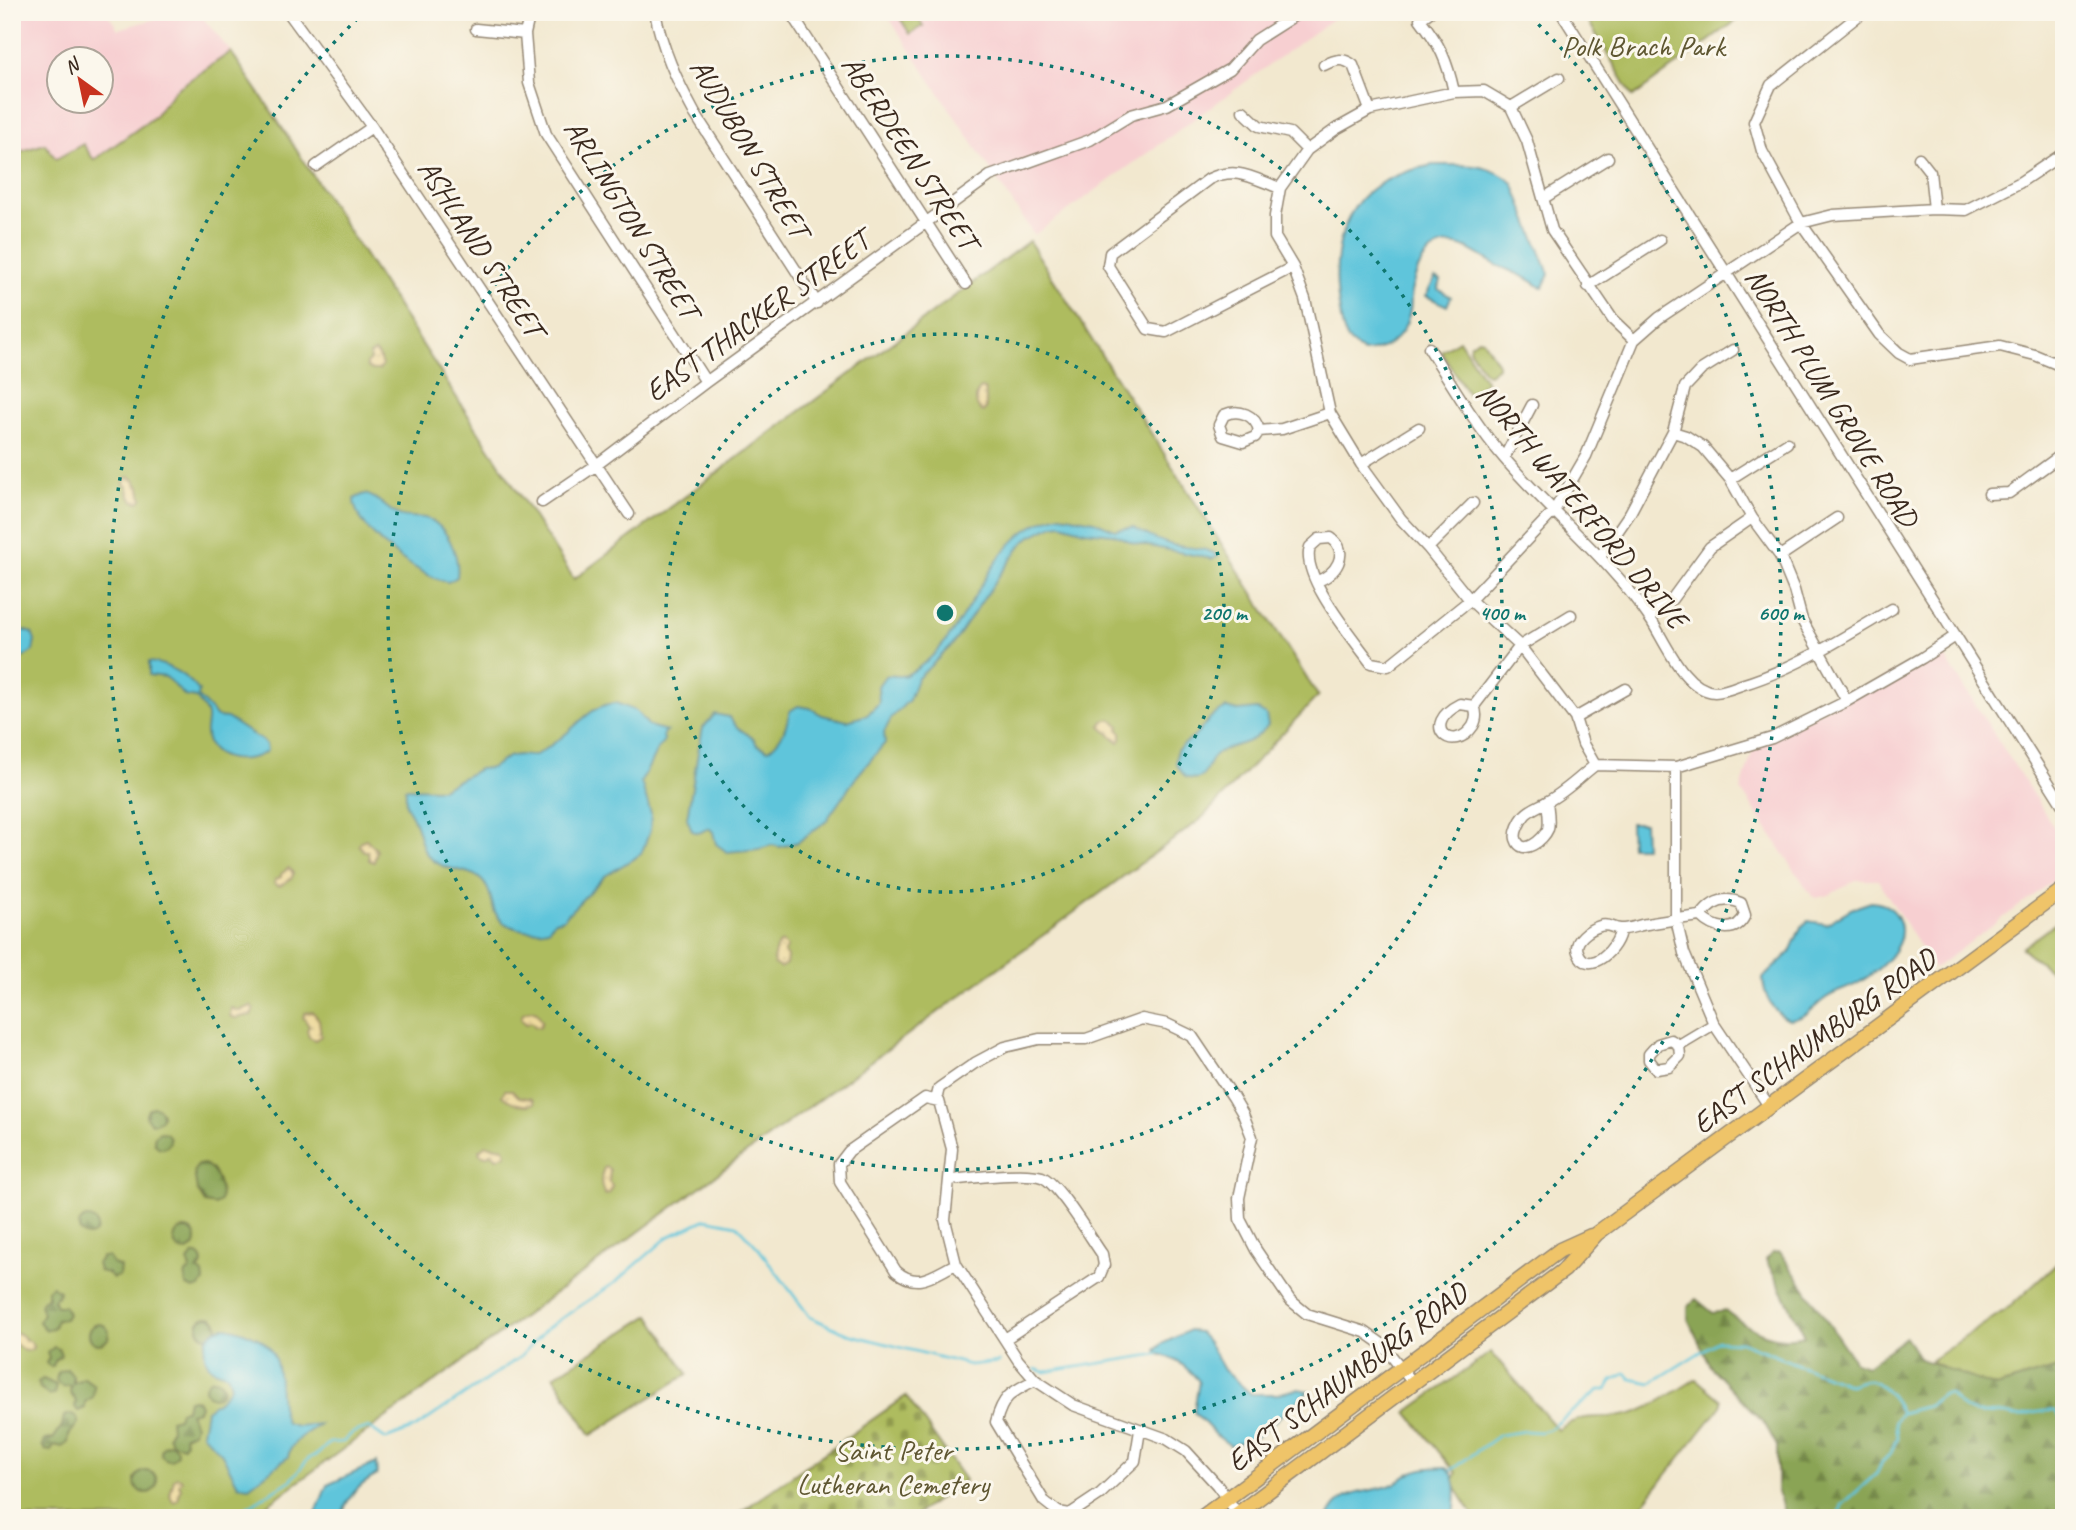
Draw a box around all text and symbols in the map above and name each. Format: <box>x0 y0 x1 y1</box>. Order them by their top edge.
park label: Polk Brach Park <box>1561 27 1727 65</box>
north arrow <box>46 46 116 116</box>
street label: ABERDEEN STREET <box>833 48 991 262</box>
street label: AUDUBON STREET <box>682 51 822 250</box>
text: N <box>60 52 85 80</box>
street label: ARLINGTON STREET <box>555 112 712 331</box>
street label: ASHLAND STREET <box>409 152 557 350</box>
street label: EAST THACKER STREET <box>637 218 882 410</box>
street label: NORTH PLUM GROVE ROAD <box>1737 261 1928 536</box>
street label: NORTH WATERFORD DRIVE <box>1468 375 1698 639</box>
text: 200 m <box>1201 600 1249 626</box>
text: 400 m <box>1479 600 1527 626</box>
text: 600 m <box>1758 600 1806 626</box>
centre of rings <box>933 601 957 625</box>
street label: EAST SCHAUMBURG ROAD <box>1685 938 1945 1142</box>
street label: EAST SCHAUMBURG ROAD <box>1219 1272 1477 1480</box>
park label: Saint Peter Lutheran Cemetery <box>797 1431 991 1503</box>

